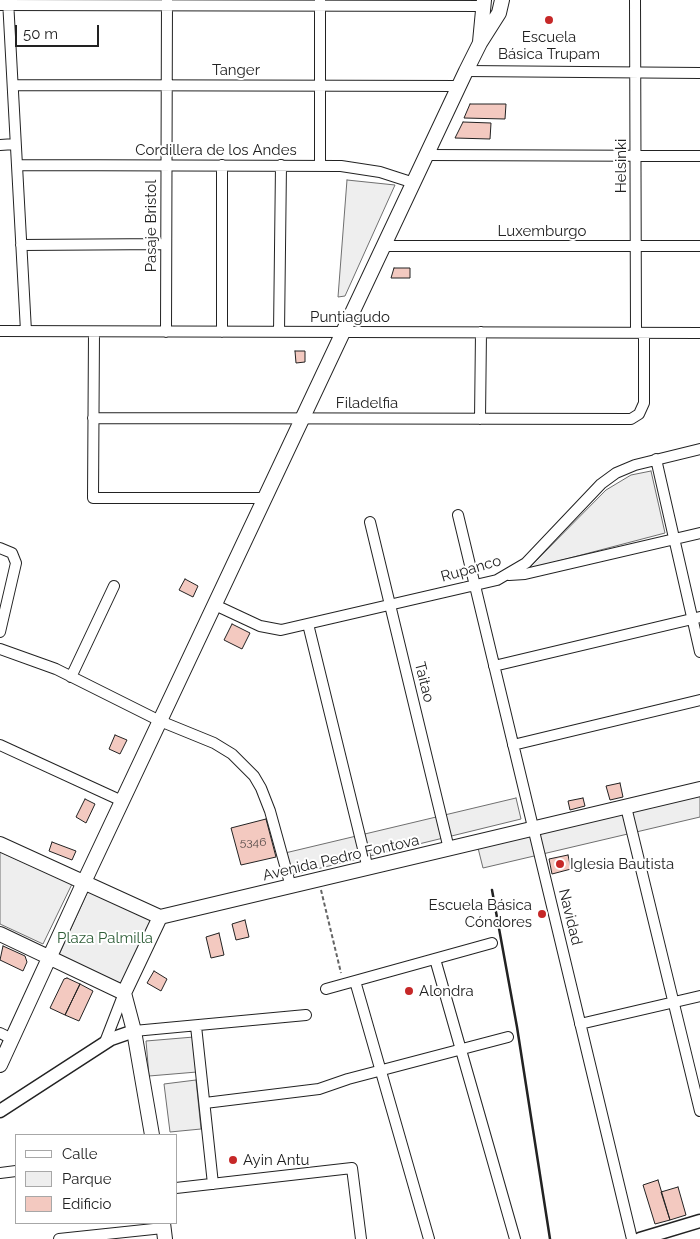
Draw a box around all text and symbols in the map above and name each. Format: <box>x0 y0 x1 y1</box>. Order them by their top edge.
marker: Escuela Básica Trupam <box>543 14 555 26</box>
scale bar <box>18 15 101 47</box>
text: 50 m <box>23 25 58 43</box>
place label: Escuela Básica Trupam <box>498 28 600 63</box>
street label: Tanger <box>212 61 260 79</box>
street label: Helsinki <box>612 139 630 193</box>
street label: Cordillera de los Andes <box>135 141 297 159</box>
street label: Pasaje Bristol <box>142 180 160 272</box>
street label: Luxemburgo <box>498 222 586 240</box>
street label: Puntiagudo <box>310 308 390 326</box>
street label: Filadelfia <box>336 394 398 412</box>
street label: Rupanco <box>439 552 503 586</box>
street label: Taitao <box>410 660 438 704</box>
street label: Avenida Pedro Fontova <box>261 831 421 885</box>
house number: 5346 <box>240 835 266 849</box>
place label: Iglesia Bautista <box>570 855 674 873</box>
marker: Iglesia Bautista <box>554 858 566 870</box>
street label: Navidad <box>554 887 586 947</box>
place label: Escuela Básica Cóndores <box>429 896 532 931</box>
marker: Escuela Básica Cóndores <box>536 908 548 920</box>
park label: Plaza Palmilla <box>57 929 153 947</box>
place label: Alondra <box>419 982 474 1000</box>
marker: Alondra <box>403 985 415 997</box>
legend <box>15 1134 178 1224</box>
text: Calle <box>62 1145 97 1163</box>
place label: Ayin Antu <box>243 1151 309 1169</box>
marker: Ayin Antu <box>227 1154 239 1166</box>
text: Parque <box>62 1170 111 1188</box>
text: Edificio <box>62 1195 112 1213</box>

